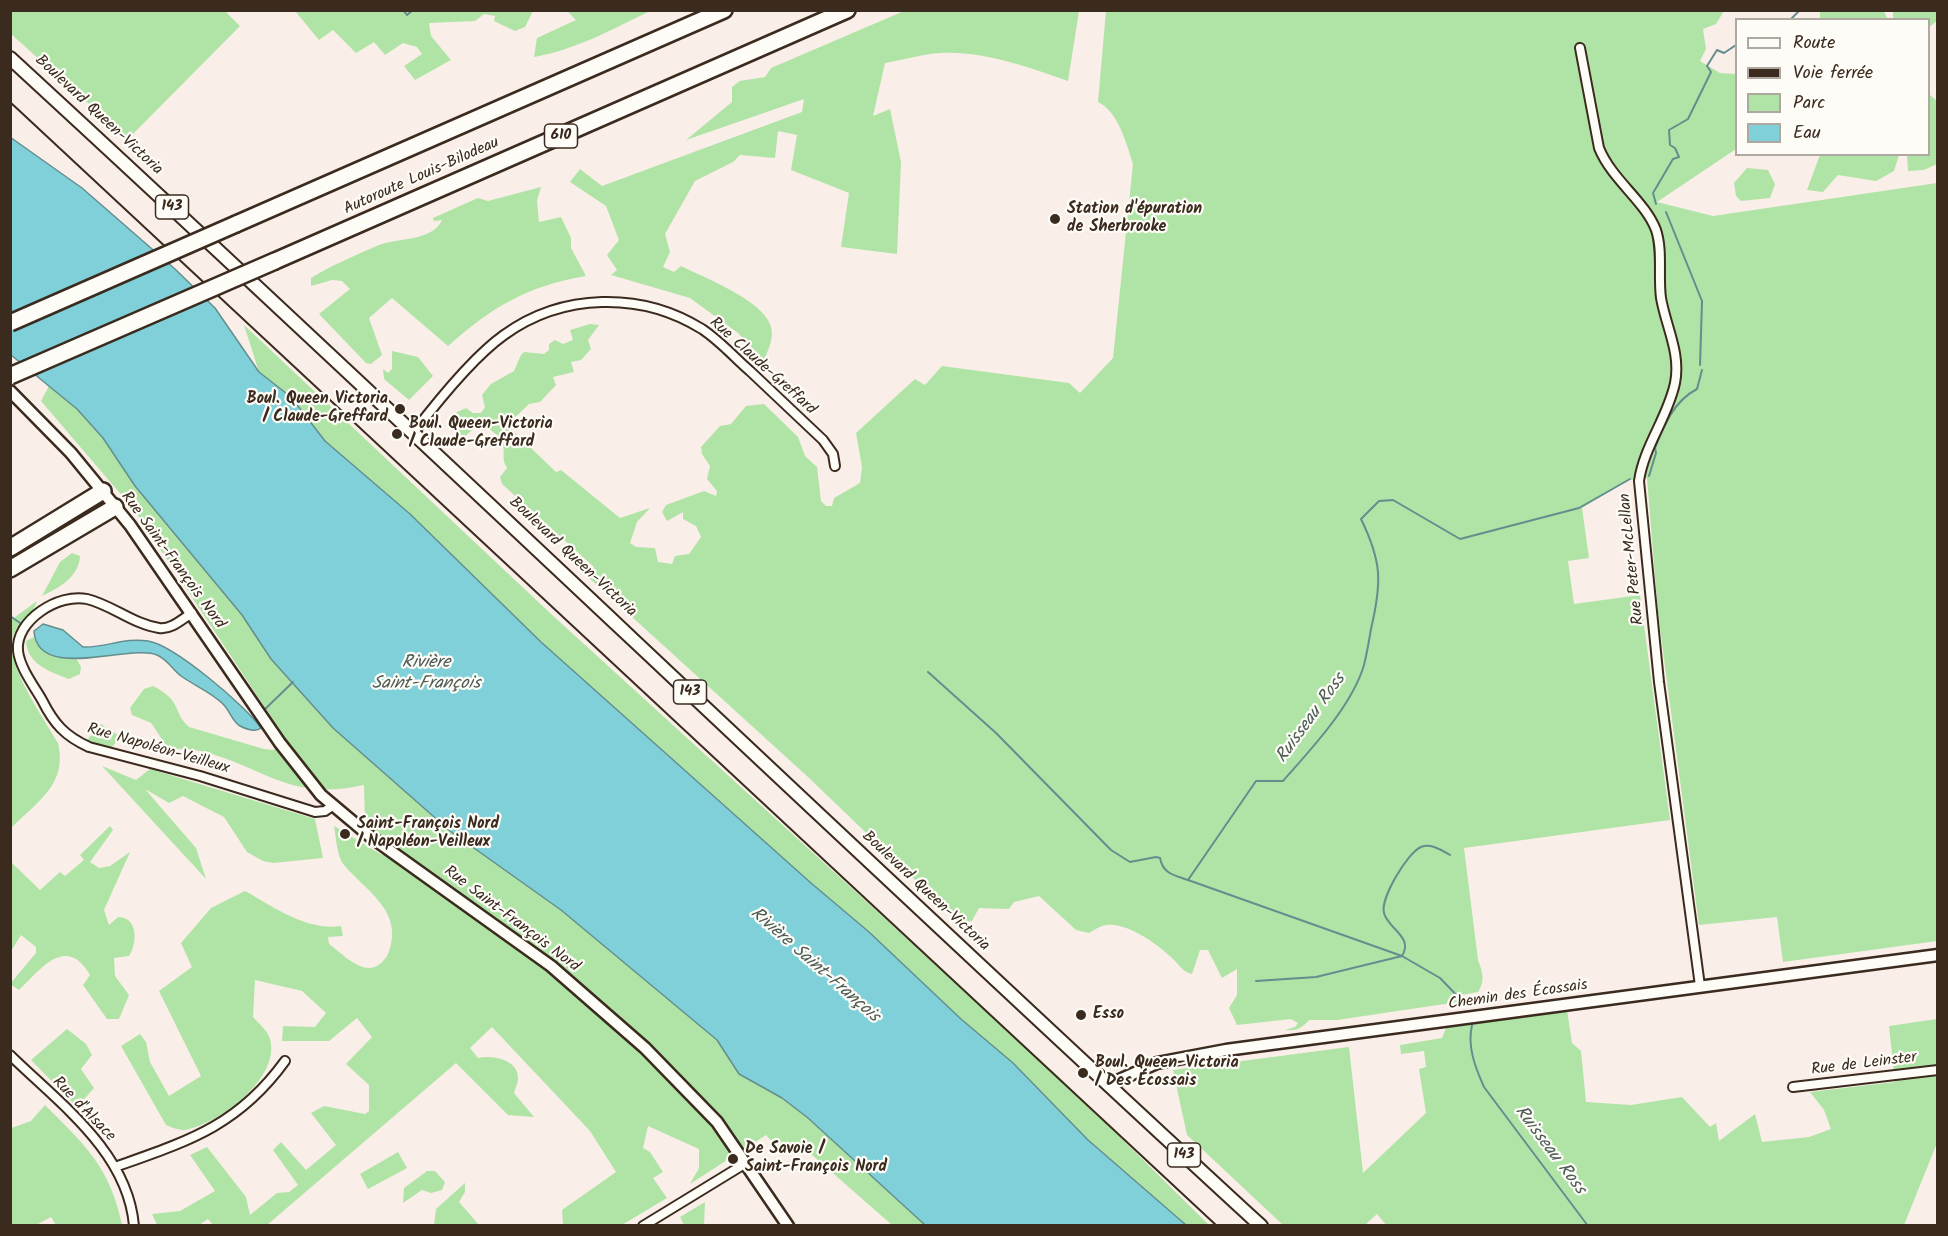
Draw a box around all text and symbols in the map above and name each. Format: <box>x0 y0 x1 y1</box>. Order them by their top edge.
legend <box>1735 18 1930 156</box>
text: Route <box>1793 29 1835 58</box>
street label: Boulevard Queen-Victoria <box>30 52 166 180</box>
text: Voie ferrée <box>1793 59 1873 88</box>
text: Parc <box>1793 89 1825 118</box>
text: Eau <box>1793 119 1821 148</box>
road number: 610 <box>544 124 578 148</box>
street label: Autoroute Louis-Bilodeau <box>341 134 503 220</box>
road number: 143 <box>156 195 188 219</box>
place label: Station d'épuration de Sherbrooke <box>1067 200 1202 238</box>
marker: Station d'épuration de Sherbrooke <box>1048 212 1062 226</box>
street label: Rue Claude-Greffard <box>705 314 819 420</box>
place label: Boul. Queen Victoria / Claude-Greffard <box>247 390 388 428</box>
marker: Boul. Queen Victoria / Claude-Greffard <box>393 402 407 416</box>
place label: Boul. Queen-Victoria / Claude-Greffard <box>409 415 553 453</box>
marker: Boul. Queen-Victoria / Claude-Greffard <box>390 427 404 441</box>
street label: Rue Saint-François Nord <box>116 489 228 633</box>
street label: Rue Peter-McLellan <box>1617 492 1649 626</box>
street label: Boulevard Queen-Victoria <box>504 494 640 622</box>
water label: Rivière Saint-François <box>372 653 480 696</box>
water label: Ruisseau Ross <box>1272 670 1352 768</box>
road number: 143 <box>674 680 706 704</box>
street label: Rue Napoléon-Veilleux <box>85 721 231 779</box>
place label: Saint-François Nord / Napoléon-Veilleux <box>357 815 499 853</box>
marker: Saint-François Nord / Napoléon-Veilleux <box>338 827 352 841</box>
street label: Boulevard Queen-Victoria <box>857 828 993 956</box>
street label: Rue Saint-François Nord <box>439 863 583 977</box>
water label: Rivière Saint-François <box>745 904 883 1028</box>
street label: Chemin des Écossais <box>1447 977 1589 1015</box>
place label: Esso <box>1093 1005 1124 1025</box>
marker: Esso <box>1074 1008 1088 1022</box>
street label: Rue de Leinster <box>1810 1049 1918 1081</box>
place label: Boul. Queen-Victoria / Des Écossais <box>1095 1054 1239 1092</box>
marker: Boul. Queen-Victoria / Des Écossais <box>1076 1066 1090 1080</box>
street label: Rue d'Alsace <box>47 1073 119 1147</box>
water label: Ruisseau Ross <box>1509 1102 1589 1200</box>
place label: De Savoie / Saint-François Nord <box>745 1140 887 1178</box>
road number: 143 <box>1168 1143 1200 1167</box>
marker: De Savoie / Saint-François Nord <box>726 1152 740 1166</box>

